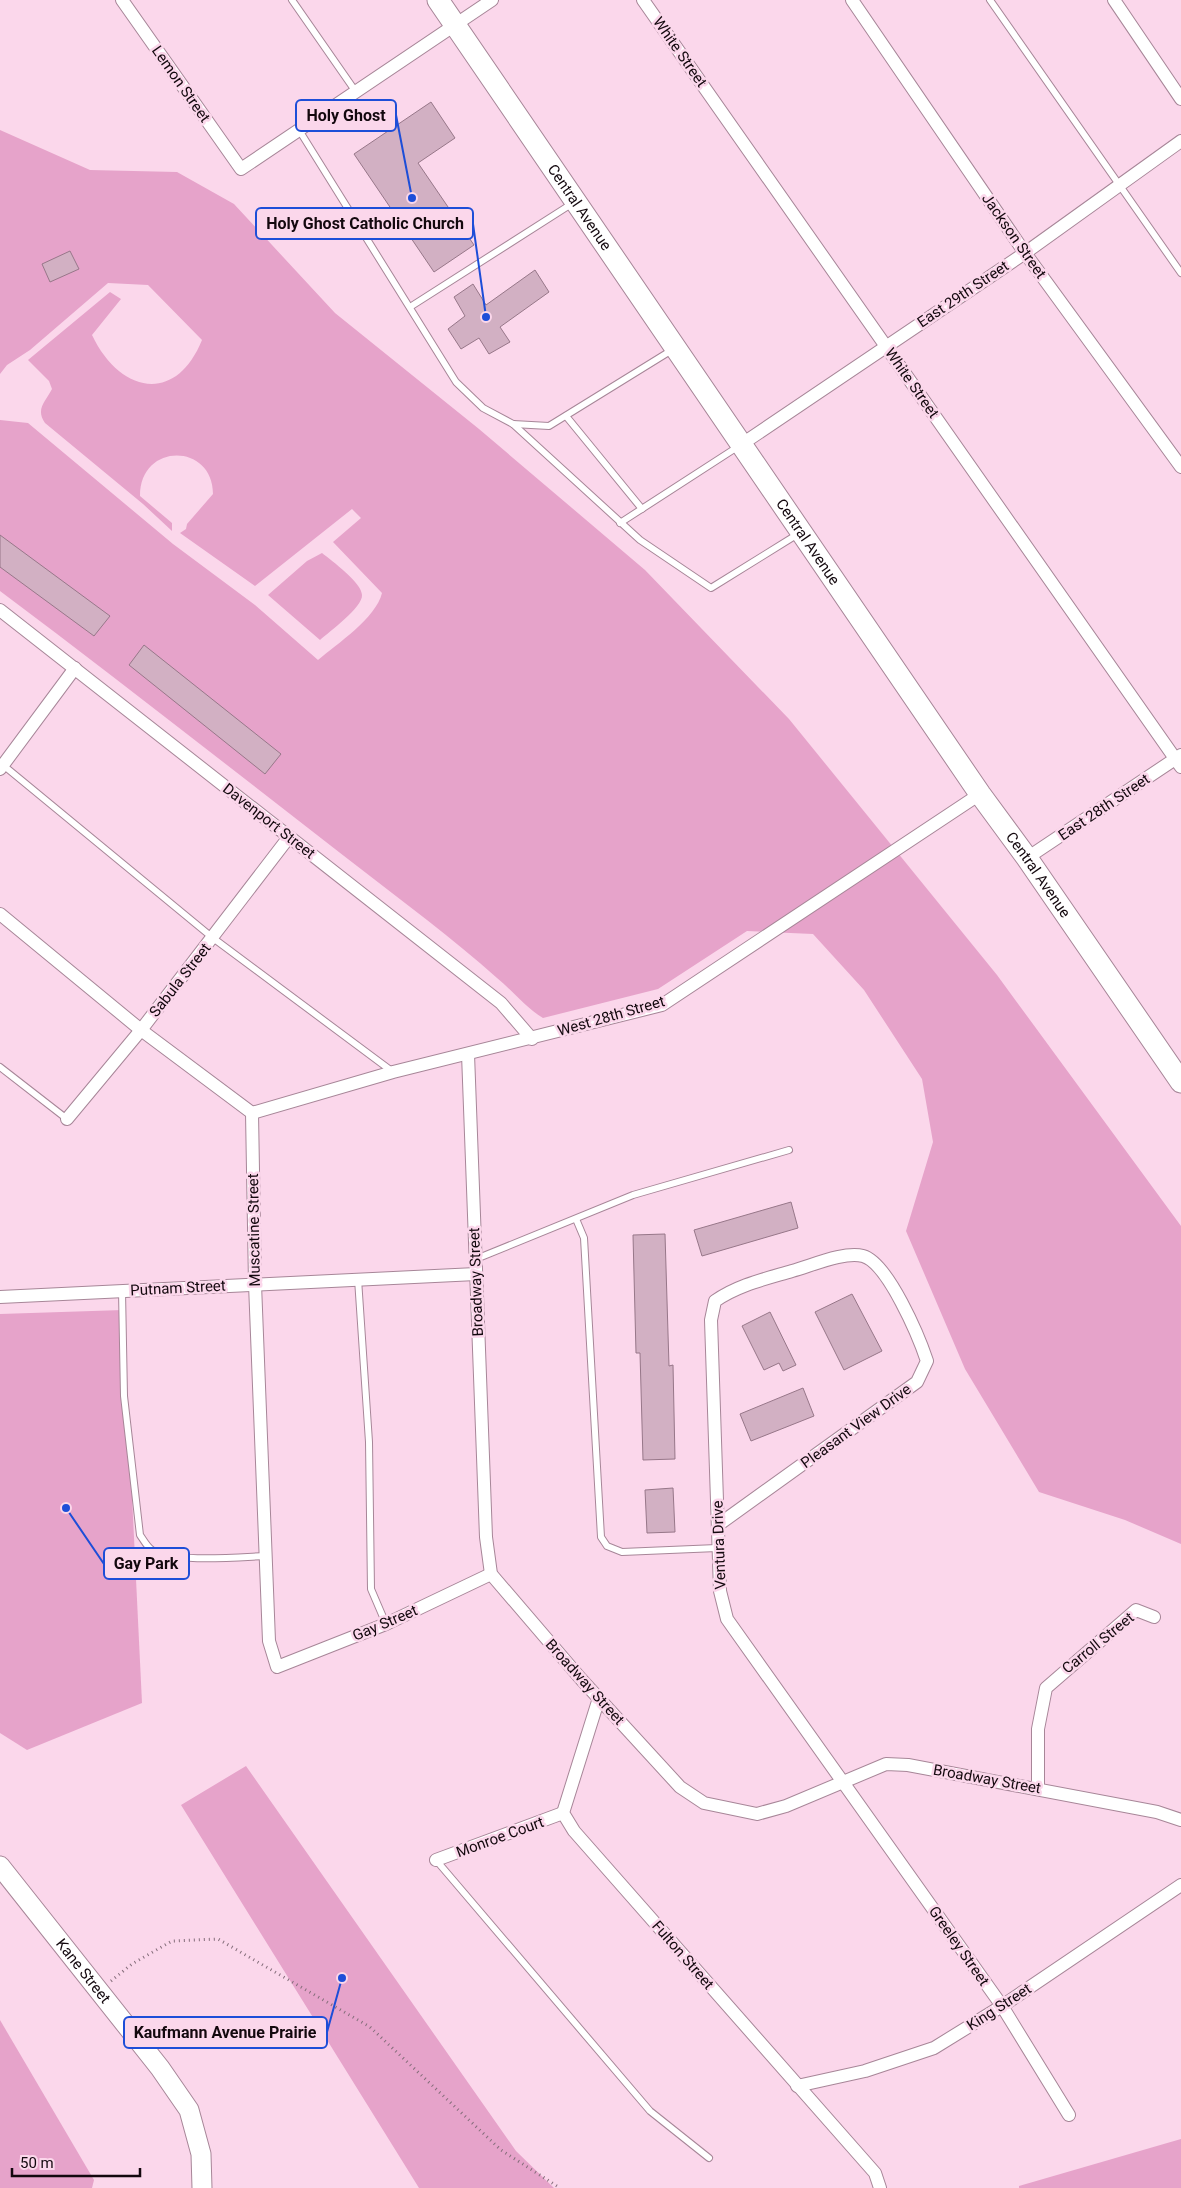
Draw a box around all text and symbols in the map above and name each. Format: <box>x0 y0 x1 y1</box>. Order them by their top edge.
street label: White Street <box>649 14 711 91</box>
street label: Lemon Street <box>148 42 214 126</box>
callout: Holy Ghost <box>296 100 396 131</box>
text: Holy Ghost <box>306 106 386 125</box>
street label: Central Avenue <box>544 161 615 254</box>
street label: Jackson Street <box>978 190 1050 282</box>
callout: Holy Ghost Catholic Church <box>256 208 473 239</box>
text: Holy Ghost Catholic Church <box>266 214 464 233</box>
street label: East 29th Street <box>914 257 1012 331</box>
street label: White Street <box>881 345 943 422</box>
street label: Central Avenue <box>772 495 844 588</box>
street label: East 28th Street <box>1055 770 1153 844</box>
street label: Davenport Street <box>219 779 319 863</box>
street label: Central Avenue <box>1002 829 1074 921</box>
street label: Sabula Street <box>146 939 215 1021</box>
street label: West 28th Street <box>555 992 667 1040</box>
street label: Muscatine Street <box>244 1173 264 1287</box>
street label: Broadway Street <box>465 1227 487 1337</box>
street label: Putnam Street <box>130 1277 226 1299</box>
street label: Pleasant View Drive <box>797 1380 915 1472</box>
street label: Ventura Drive <box>708 1500 730 1590</box>
callout: Gay Park <box>104 1548 189 1579</box>
text: Gay Park <box>114 1554 179 1573</box>
street label: Gay Street <box>350 1601 420 1645</box>
street label: Carroll Street <box>1058 1609 1138 1677</box>
street label: Broadway Street <box>542 1635 628 1729</box>
street label: Broadway Street <box>932 1761 1042 1797</box>
street label: Monroe Court <box>454 1813 546 1861</box>
street label: Greeley Street <box>925 1903 993 1989</box>
street label: Fulton Street <box>648 1917 718 1993</box>
street label: Kane Street <box>52 1935 114 2007</box>
street label: King Street <box>963 1980 1035 2034</box>
callout: Kaufmann Avenue Prairie <box>124 2017 327 2048</box>
text: Kaufmann Avenue Prairie <box>134 2023 317 2042</box>
scale bar <box>12 2146 140 2178</box>
text: 50 m <box>20 2154 54 2172</box>

